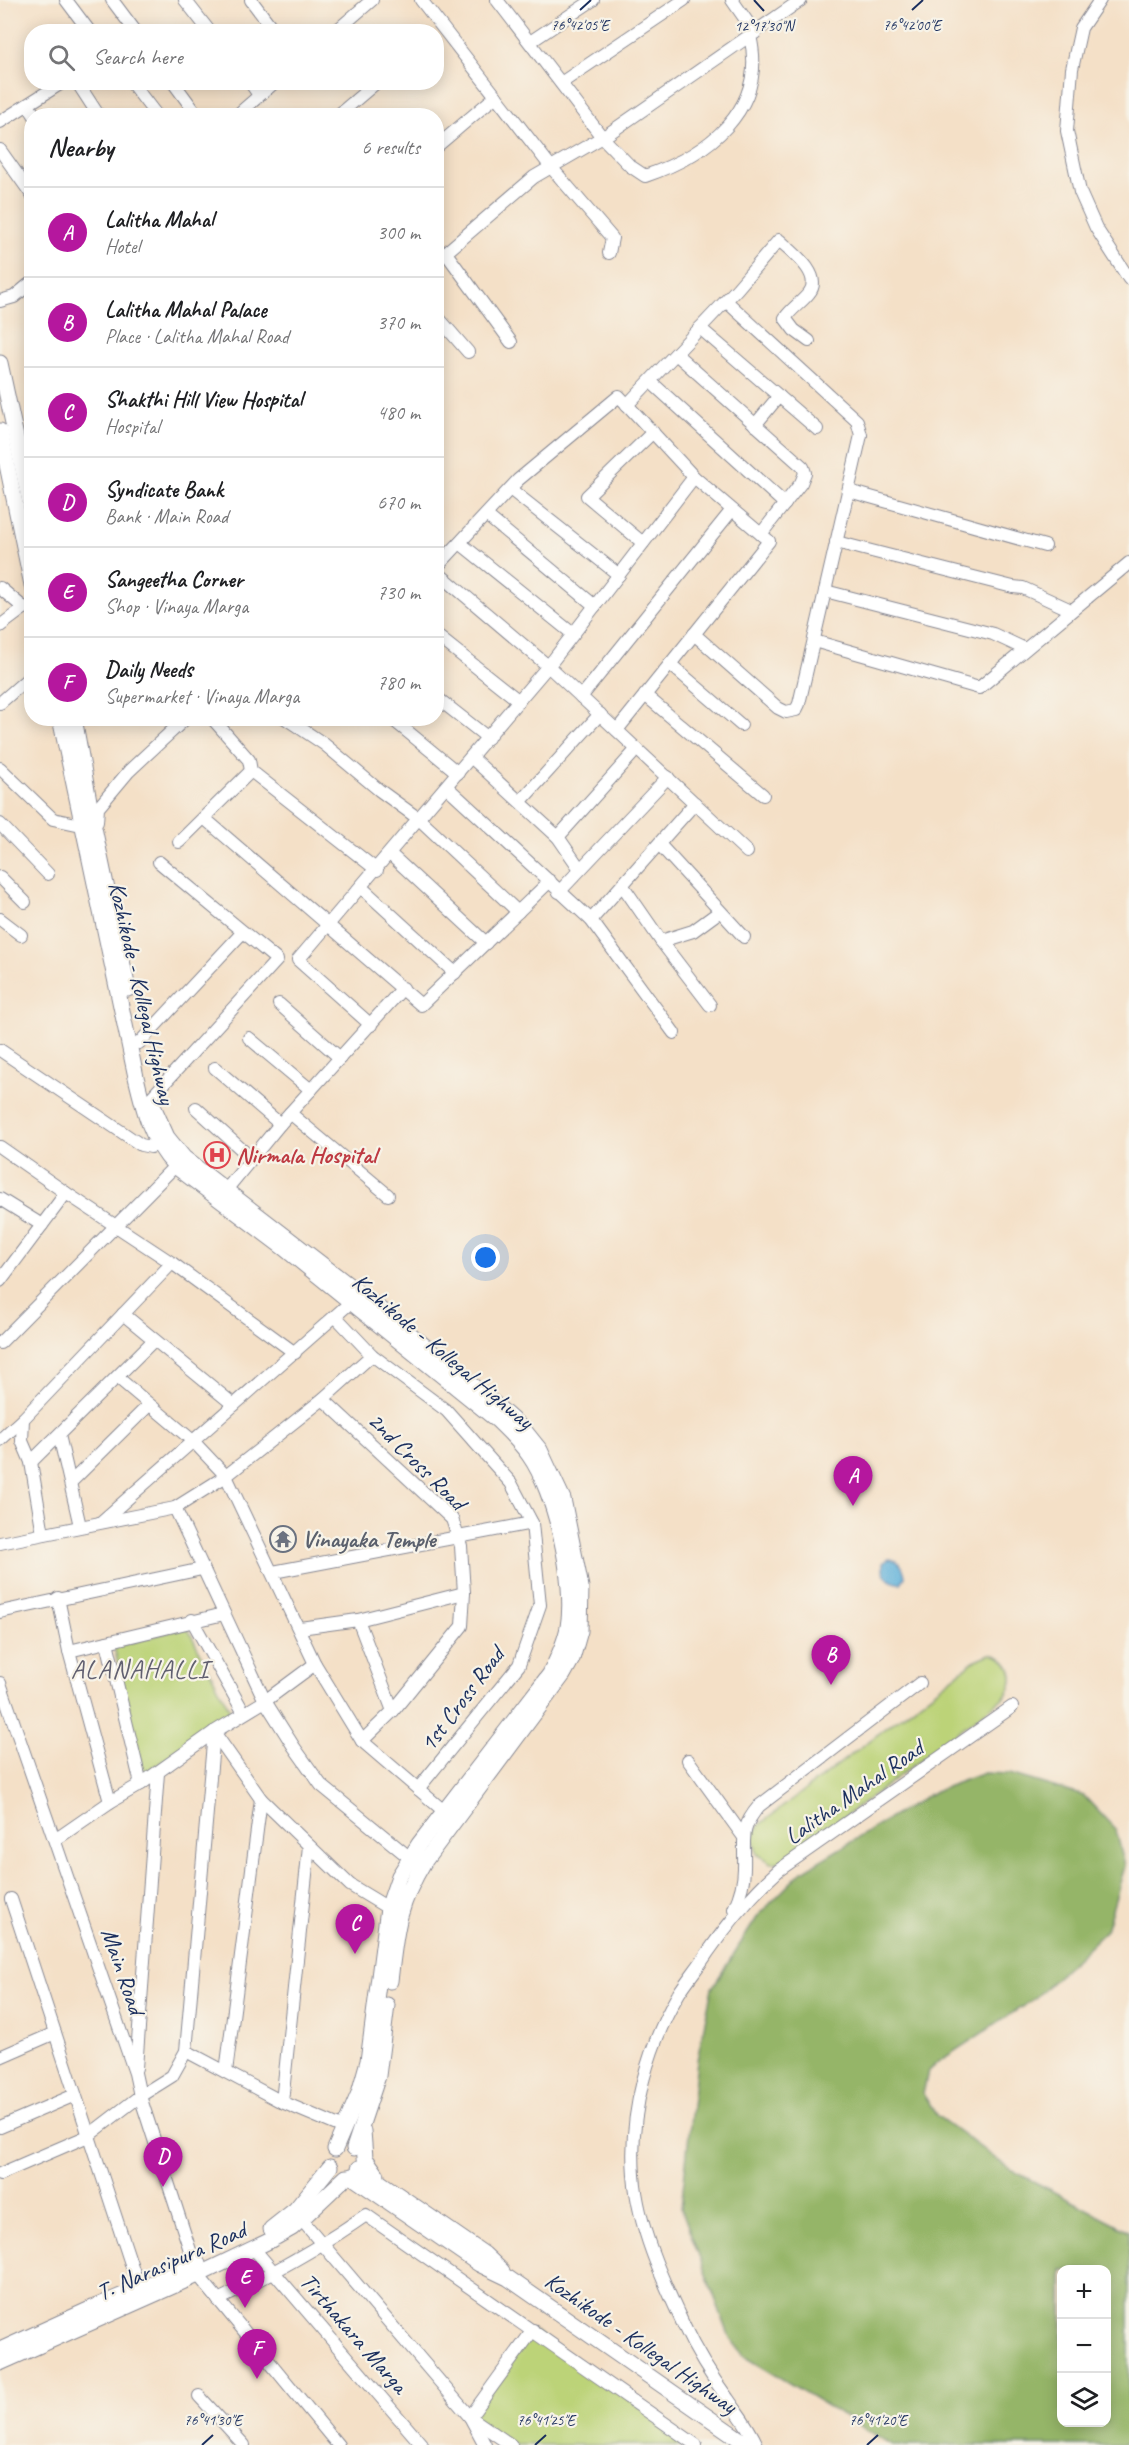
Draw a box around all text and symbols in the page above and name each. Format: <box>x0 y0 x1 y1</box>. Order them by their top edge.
text: 76°42'05"E <box>551 16 611 35</box>
text: 76°42'00"E <box>883 16 943 35</box>
text: 12°17'30"N <box>734 17 797 36</box>
search box <box>24 24 444 90</box>
icon: search <box>45 41 78 74</box>
text: Search here <box>93 43 183 71</box>
text: Nearby <box>48 131 113 164</box>
text: 6 results <box>361 135 420 160</box>
text: Lalitha Mahal <box>105 206 214 234</box>
text: A <box>62 220 73 245</box>
text: 300 m <box>377 220 420 245</box>
text: Hotel <box>105 234 140 259</box>
text: Lalitha Mahal Palace <box>105 296 267 324</box>
text: B <box>62 310 73 335</box>
text: 370 m <box>377 310 420 335</box>
text: Place · Lalitha Mahal Road <box>105 324 289 349</box>
text: Shakthi Hill View Hospital <box>105 386 302 414</box>
text: C <box>63 400 72 425</box>
text: 480 m <box>377 400 420 425</box>
text: Hospital <box>105 414 160 439</box>
text: Syndicate Bank <box>105 476 223 504</box>
text: D <box>62 490 73 515</box>
text: 670 m <box>377 490 420 515</box>
text: Bank · Main Road <box>105 504 228 529</box>
text: Sangeetha Corner <box>105 566 243 594</box>
text: E <box>62 580 73 605</box>
text: 730 m <box>377 580 420 605</box>
text: Shop · Vinaya Marga <box>105 594 248 619</box>
text: Daily Needs <box>105 656 193 684</box>
text: F <box>63 670 72 695</box>
text: 780 m <box>377 670 420 695</box>
text: Supermarket · Vinaya Marga <box>105 684 299 709</box>
street label: Kozhikode - Kollegal Highway <box>102 879 183 1109</box>
hospital icon: Nirmala Hospital <box>202 1140 232 1170</box>
place label: Nirmala Hospital <box>236 1140 381 1170</box>
your location <box>471 1243 500 1272</box>
street label: Kozhikode - Kollegal Highway <box>346 1266 541 1437</box>
street label: 2nd Cross Road <box>361 1405 475 1519</box>
pin: A <box>834 1456 872 1506</box>
temple icon: Vinayaka Temple <box>268 1524 298 1554</box>
place label: Vinayaka Temple <box>302 1524 438 1554</box>
pin: B <box>812 1636 850 1685</box>
street label: 1st Cross Road <box>413 1638 513 1757</box>
district label: ALANAHALLI <box>71 1653 213 1686</box>
street label: Lalitha Mahal Road <box>779 1731 932 1851</box>
pin: C <box>336 1904 374 1954</box>
street label: Main Road <box>94 1924 153 2021</box>
pin: D <box>144 2138 182 2187</box>
street label: T. Narasipura Road <box>92 2213 254 2307</box>
pin: E <box>226 2258 264 2308</box>
map controls <box>1057 2265 1111 2427</box>
button: + <box>1057 2265 1111 2319</box>
street label: Kozhikode - Kollegal Highway <box>539 2266 744 2422</box>
street label: Tirthakara Marga <box>293 2267 416 2401</box>
button: − <box>1057 2319 1111 2373</box>
pin: F <box>238 2330 276 2379</box>
button: layers <box>1057 2373 1111 2427</box>
text: 76°41'30"E <box>184 2411 244 2430</box>
text: 76°41'25"E <box>517 2411 577 2430</box>
text: 76°41'20"E <box>849 2411 909 2430</box>

